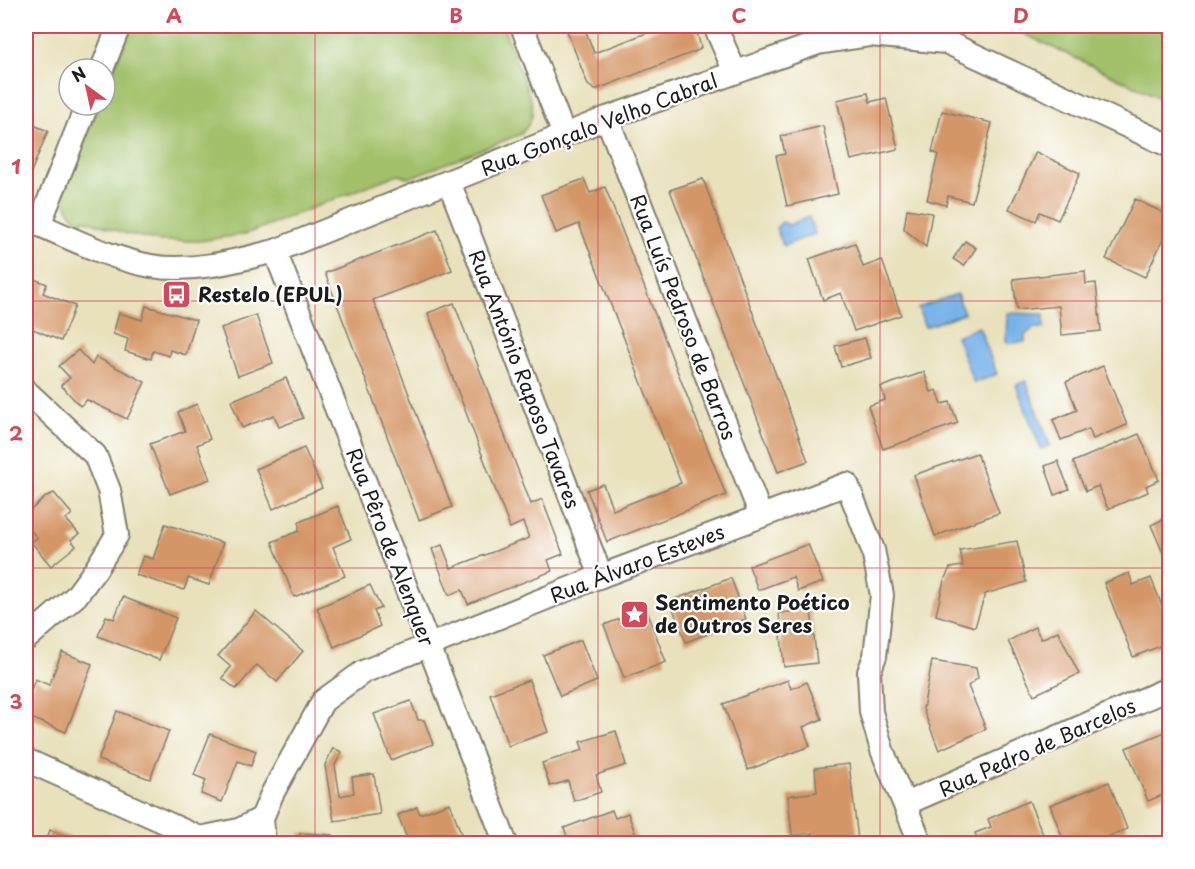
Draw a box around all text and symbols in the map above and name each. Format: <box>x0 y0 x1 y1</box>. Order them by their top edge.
text: A <box>166 0 182 30</box>
text: B <box>449 0 463 30</box>
text: C <box>731 0 747 30</box>
text: D <box>1013 0 1029 30</box>
north arrow <box>57 57 117 117</box>
text: N <box>66 60 90 87</box>
street label: Rua Gonçalo Velho Cabral <box>476 65 722 183</box>
text: 1 <box>11 151 21 181</box>
street label: Rua Luís Pedroso de Barros <box>623 190 745 444</box>
street label: Rua António Raposo Tavares <box>462 245 588 513</box>
bus stop icon: Restelo (EPUL) <box>161 278 193 310</box>
place label: Restelo (EPUL) <box>198 279 343 309</box>
text: 2 <box>9 418 23 448</box>
street label: Rua Pêro de Alenquer <box>339 444 443 651</box>
street label: Rua Álvaro Esteves <box>545 516 729 610</box>
place label: Sentimento Poético de Outros Seres <box>655 587 850 640</box>
place icon: Sentimento Poético de Outros Seres <box>618 598 650 630</box>
text: 3 <box>9 686 23 716</box>
street label: Rua Pedro de Barcelos <box>934 690 1140 804</box>

